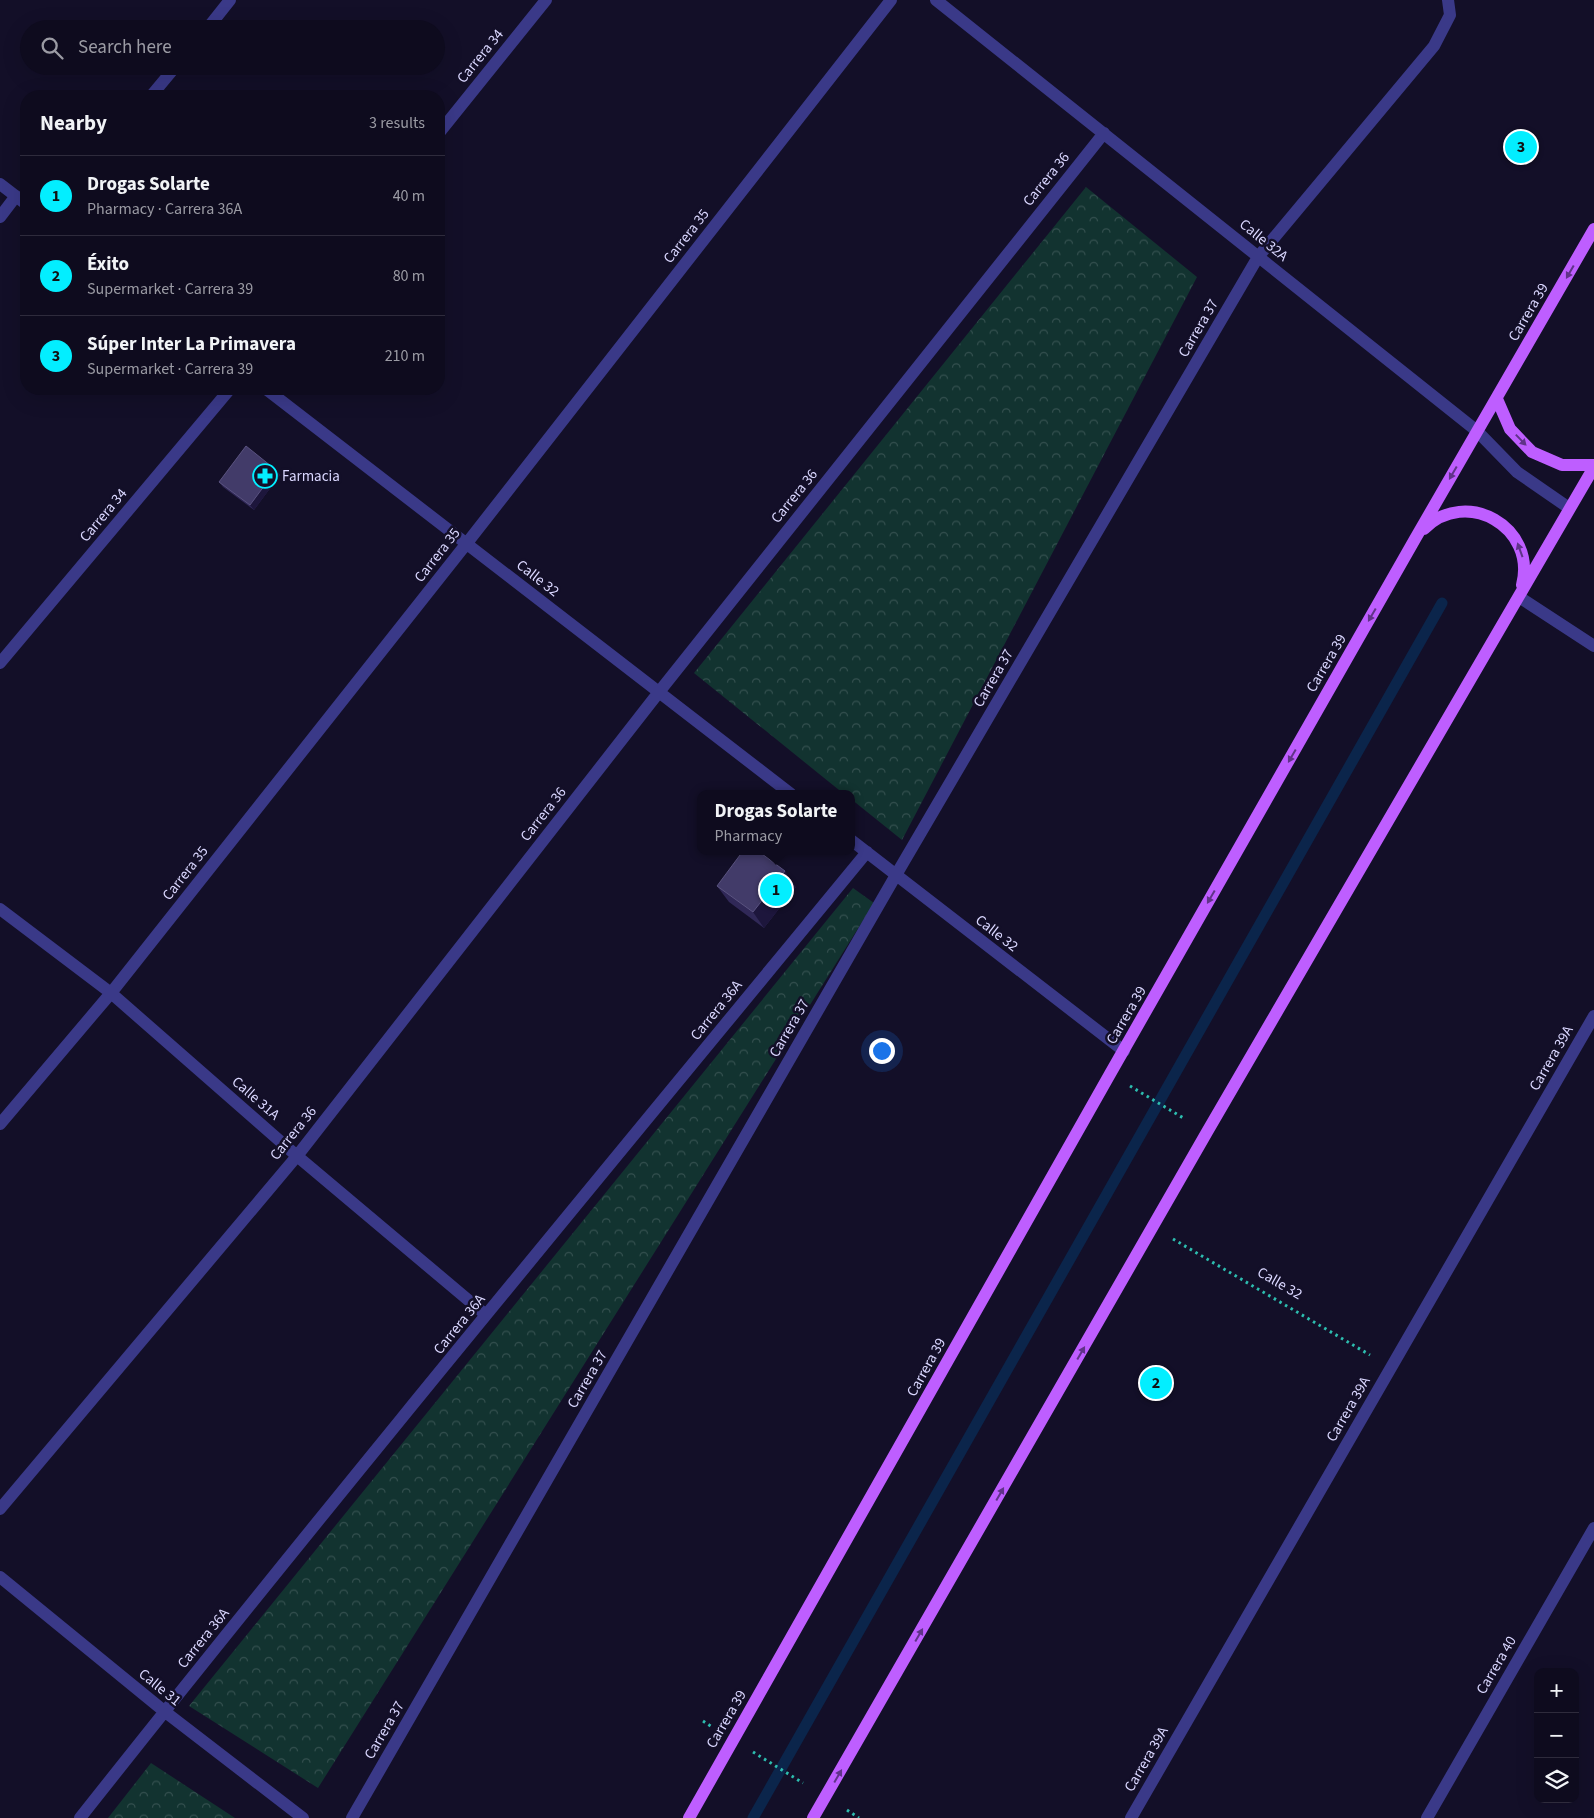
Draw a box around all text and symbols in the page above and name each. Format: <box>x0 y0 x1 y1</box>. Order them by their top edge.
search box <box>20 20 445 75</box>
street label: Carrera 34 <box>452 24 509 88</box>
icon: search <box>38 34 66 62</box>
text: Search here <box>78 34 172 61</box>
text: Nearby <box>40 108 107 138</box>
text: 3 results <box>369 112 425 134</box>
pin: 3 <box>1505 128 1537 166</box>
street label: Carrera 36 <box>1018 148 1075 211</box>
text: Drogas Solarte <box>87 171 210 198</box>
text: 1 <box>52 185 60 207</box>
text: 40 m <box>393 185 425 207</box>
text: Pharmacy · Carrera 36A <box>87 198 242 220</box>
street label: Carrera 35 <box>658 205 714 268</box>
street label: Calle 32A <box>1235 214 1293 267</box>
text: Éxito <box>87 251 129 278</box>
text: 2 <box>52 265 60 287</box>
text: 80 m <box>393 265 425 287</box>
one-way arrow <box>1565 265 1574 278</box>
text: Supermarket · Carrera 39 <box>87 278 253 300</box>
street label: Carrera 39 <box>1503 279 1554 345</box>
street label: Carrera 37 <box>1173 295 1224 361</box>
text: Súper Inter La Primavera <box>87 331 296 358</box>
text: 3 <box>52 345 60 367</box>
text: 210 m <box>385 345 425 367</box>
text: Supermarket · Carrera 39 <box>87 358 253 380</box>
one-way arrow <box>1515 434 1527 446</box>
pharmacy icon: Farmacia <box>252 463 278 489</box>
street label: Carrera 36 <box>766 465 823 528</box>
place label: Farmacia <box>282 466 340 487</box>
one-way arrow <box>1448 467 1457 480</box>
street label: Carrera 34 <box>75 484 132 547</box>
street label: Carrera 35 <box>409 524 465 587</box>
one-way arrow <box>1516 542 1524 557</box>
street label: Calle 32 <box>512 555 564 602</box>
one-way arrow <box>1368 607 1376 622</box>
street label: Carrera 39 <box>1301 630 1352 696</box>
street label: Carrera 37 <box>968 645 1019 711</box>
one-way arrow <box>1287 749 1296 762</box>
street label: Carrera 36 <box>515 783 571 846</box>
popup <box>697 790 855 855</box>
text: Drogas Solarte <box>715 798 837 825</box>
text: Pharmacy <box>715 825 782 847</box>
street label: Carrera 35 <box>157 842 213 905</box>
pin: 1 <box>760 871 792 909</box>
one-way arrow <box>1207 891 1216 904</box>
street label: Calle 32 <box>971 910 1023 957</box>
street label: Carrera 36A <box>685 975 748 1045</box>
street label: Carrera 39 <box>1101 982 1152 1048</box>
street label: Carrera 37 <box>764 995 815 1061</box>
street label: Carrera 39A <box>1524 1021 1579 1095</box>
your location <box>869 1038 895 1064</box>
street label: Calle 31A <box>227 1072 285 1126</box>
street label: Carrera 36 <box>265 1102 322 1165</box>
street label: Calle 32 <box>1253 1262 1306 1305</box>
street label: Carrera 36A <box>428 1289 491 1359</box>
street label: Carrera 39 <box>902 1334 951 1400</box>
street label: Carrera 37 <box>562 1346 613 1412</box>
one-way arrow <box>1076 1347 1085 1360</box>
pin: 2 <box>1140 1364 1172 1402</box>
street label: Carrera 39A <box>1321 1372 1376 1446</box>
one-way arrow <box>995 1487 1004 1501</box>
street label: Carrera 36A <box>172 1603 235 1673</box>
one-way arrow <box>914 1628 923 1641</box>
street label: Carrera 40 <box>1471 1632 1522 1698</box>
street label: Calle 31 <box>134 1664 185 1711</box>
map controls <box>1534 1668 1579 1803</box>
button: + <box>1534 1668 1579 1713</box>
street label: Carrera 39 <box>701 1686 752 1752</box>
street label: Carrera 37 <box>359 1697 410 1763</box>
button: − <box>1534 1713 1579 1758</box>
street label: Carrera 39A <box>1119 1722 1174 1796</box>
button: layers <box>1534 1758 1579 1803</box>
one-way arrow <box>833 1769 842 1782</box>

